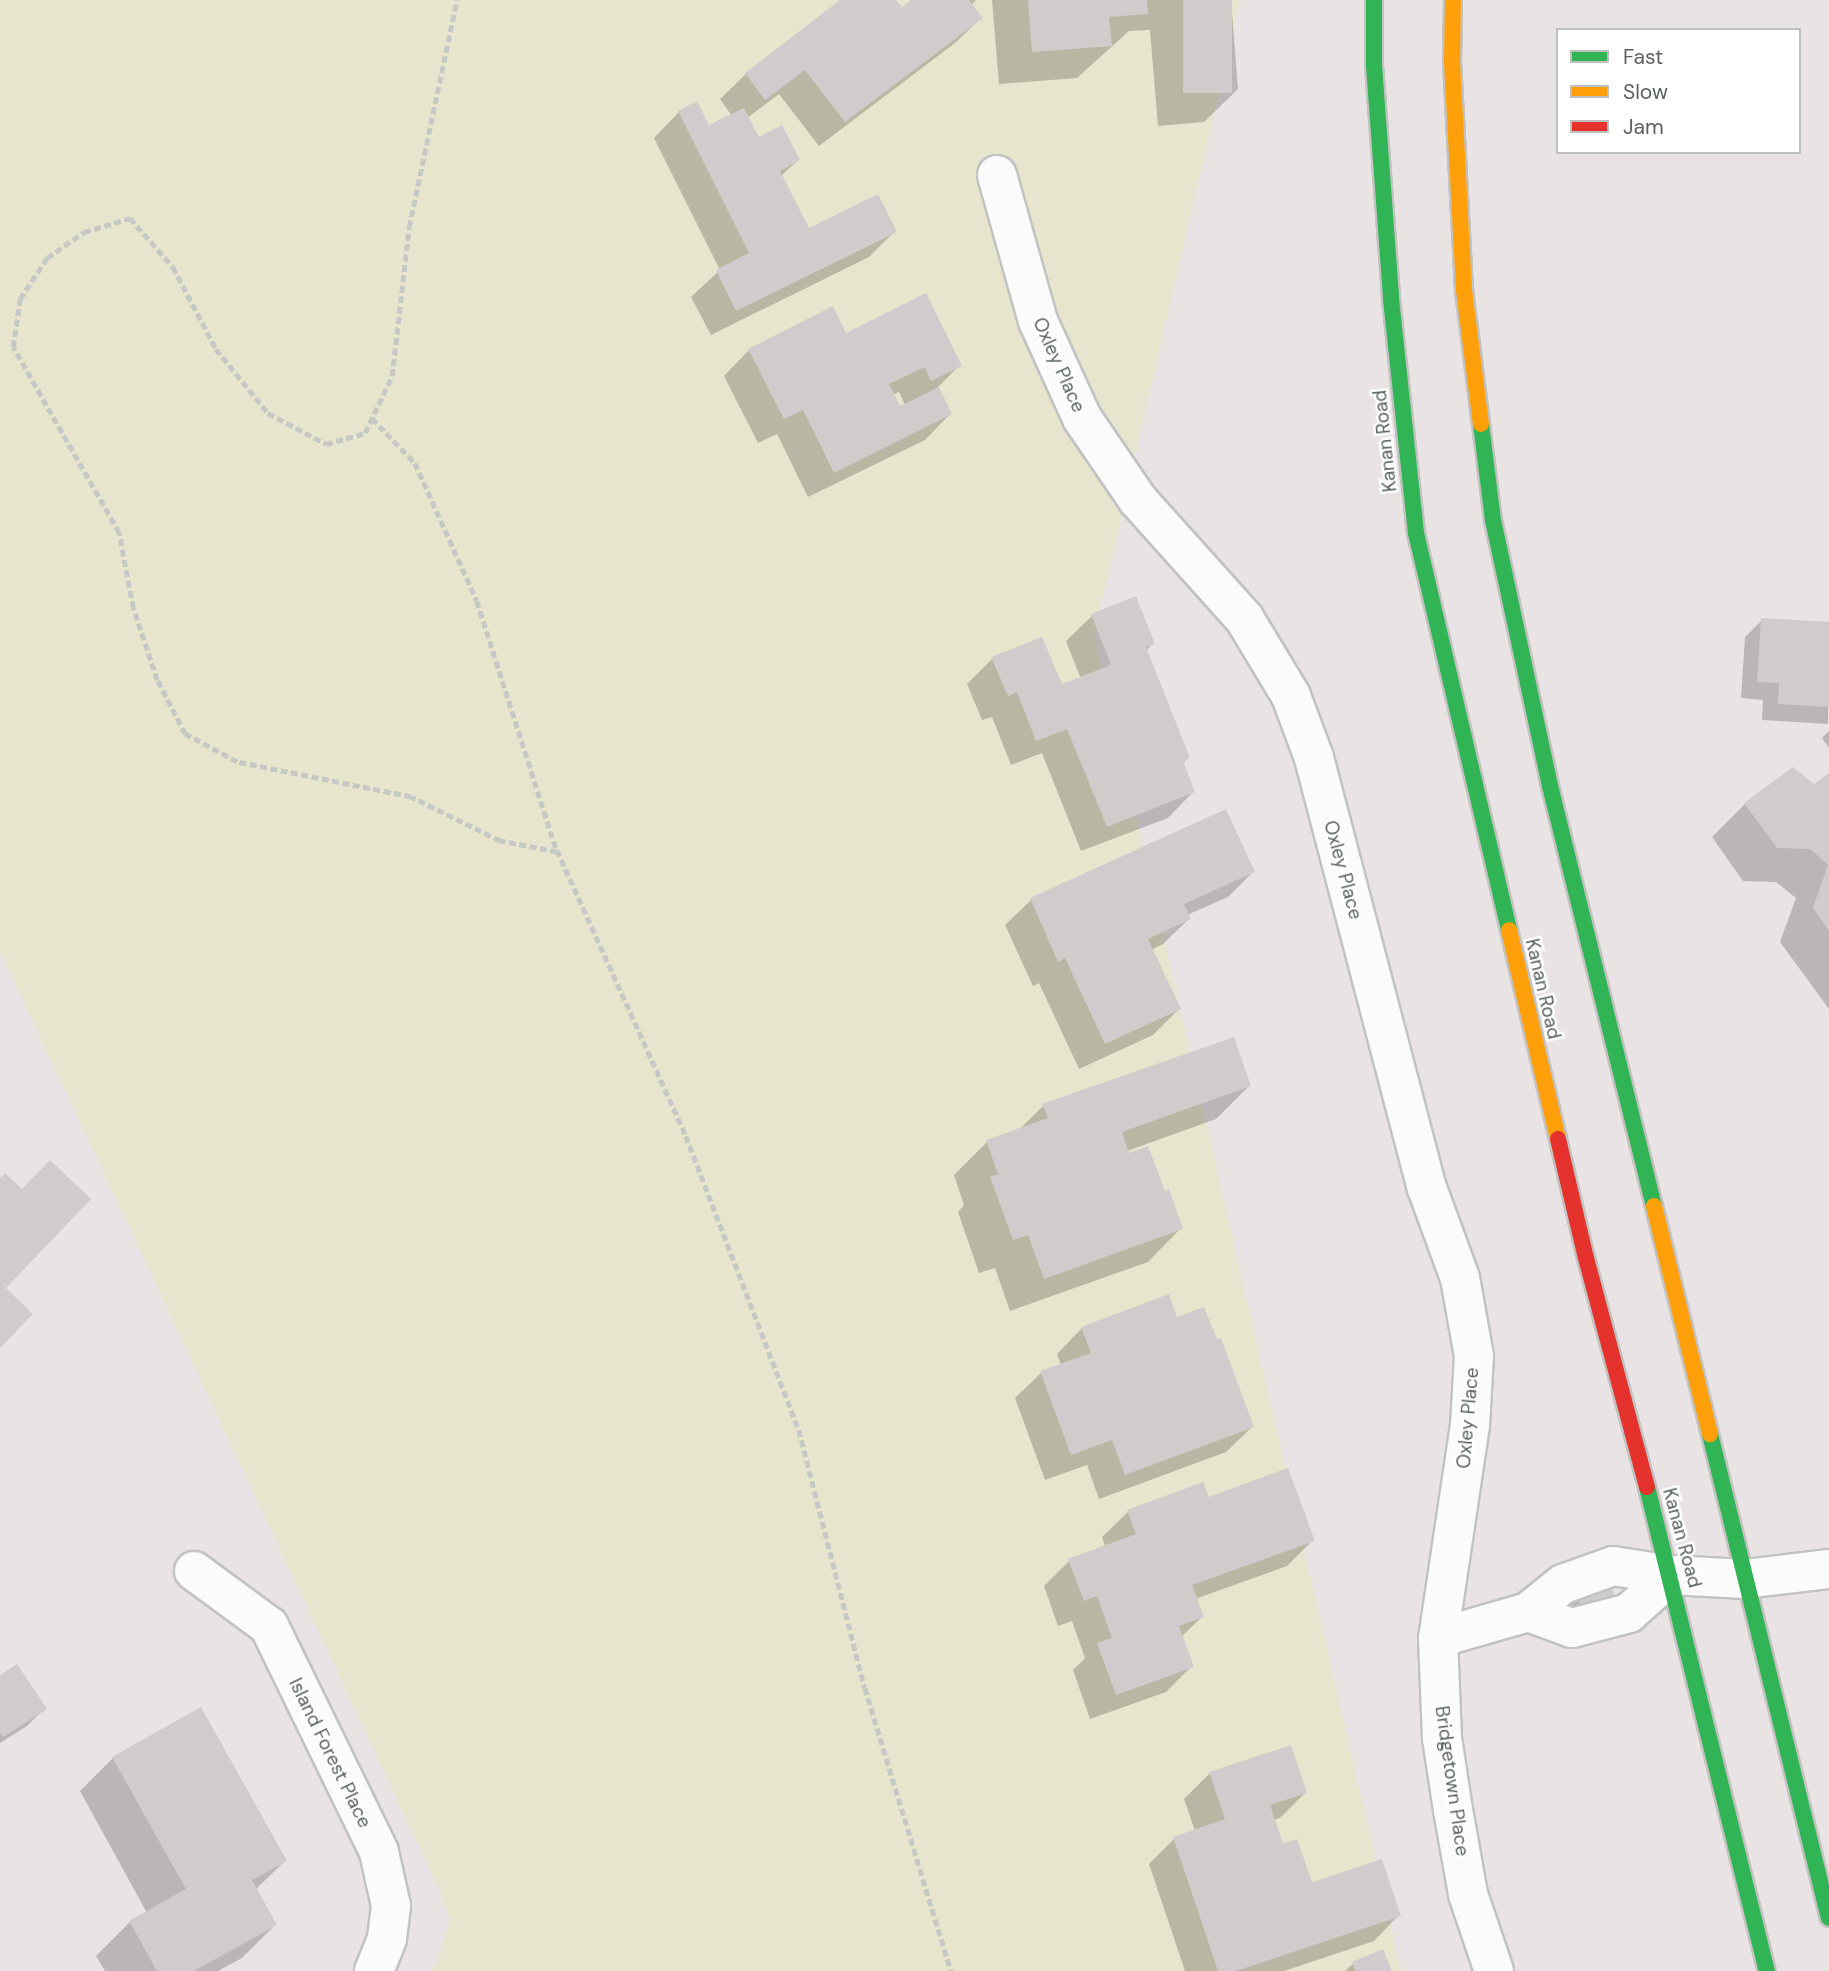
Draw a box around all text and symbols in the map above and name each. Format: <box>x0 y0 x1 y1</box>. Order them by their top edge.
legend <box>1556 28 1801 154</box>
text: Fast <box>1623 43 1663 71</box>
text: Slow <box>1623 78 1668 106</box>
text: Jam <box>1623 113 1664 141</box>
street label: Oxley Place <box>1028 314 1090 416</box>
street label: Kanan Road <box>1368 389 1402 493</box>
street label: Oxley Place <box>1319 818 1367 922</box>
street label: Kanan Road <box>1520 937 1566 1041</box>
street label: Oxley Place <box>1452 1366 1484 1470</box>
street label: Kanan Road <box>1658 1486 1706 1590</box>
street label: Island Forest Place <box>284 1674 376 1832</box>
street label: Bridgetown Place <box>1430 1704 1474 1858</box>

